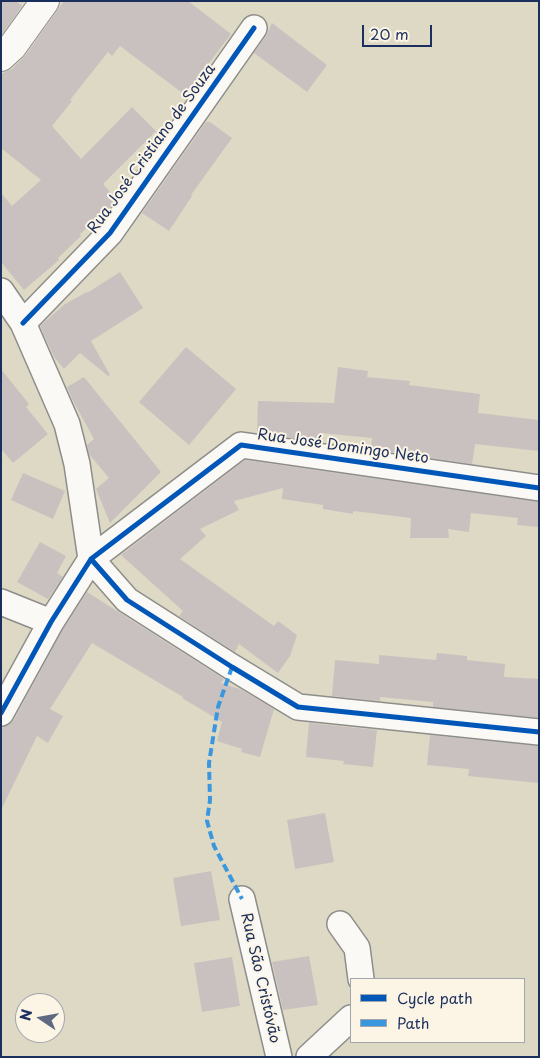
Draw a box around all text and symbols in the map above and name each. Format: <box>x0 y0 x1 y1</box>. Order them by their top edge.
scale bar <box>365 15 435 47</box>
text: 20 m <box>370 22 409 45</box>
street label: Rua José Cristiano de Souza <box>84 61 220 237</box>
street label: Rua José Domingo Neto <box>256 426 430 468</box>
street label: Rua São Cristóvão <box>236 911 284 1045</box>
legend <box>350 978 525 1043</box>
text: Cycle path <box>397 986 473 1009</box>
north arrow <box>15 993 65 1043</box>
text: N <box>14 1007 37 1023</box>
text: Path <box>397 1011 429 1034</box>

